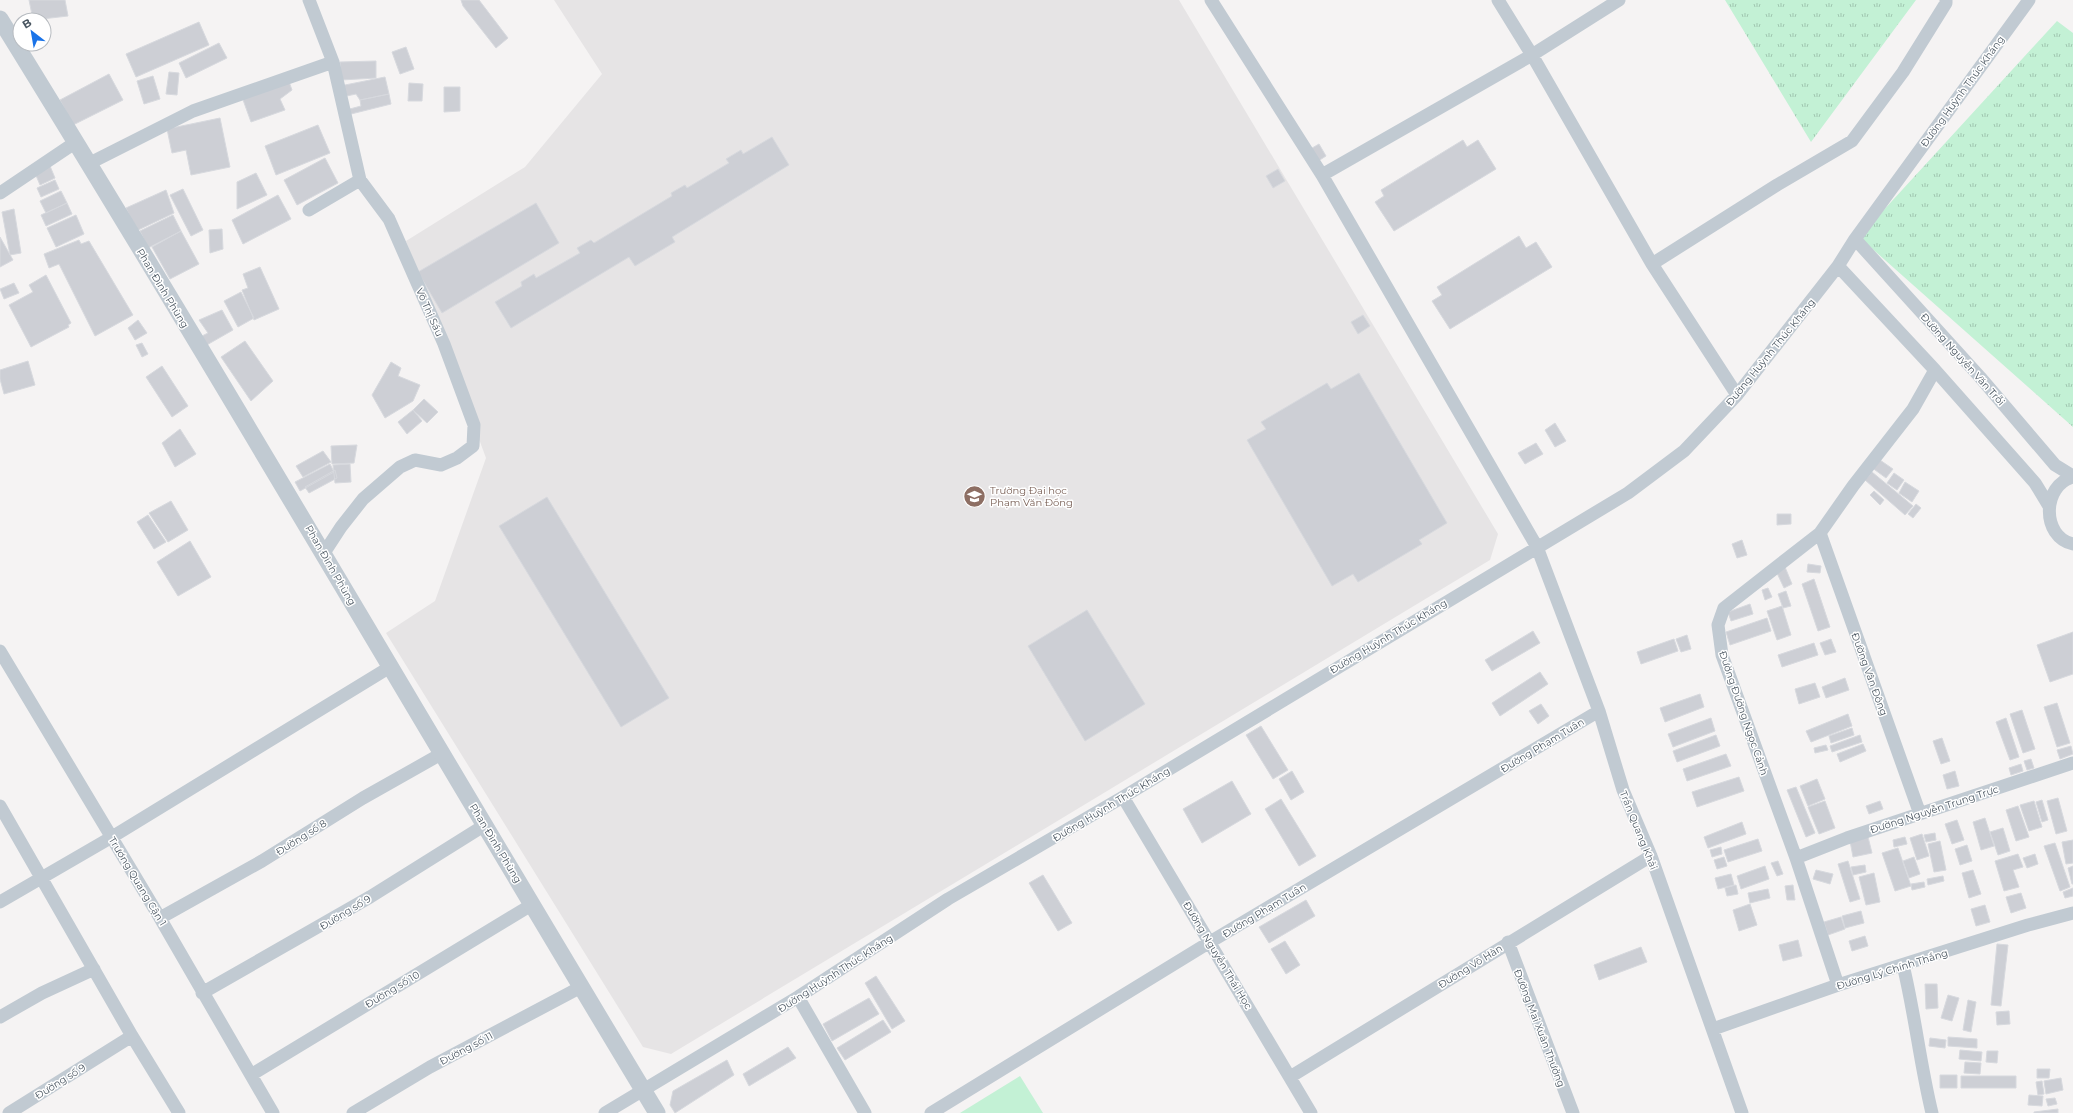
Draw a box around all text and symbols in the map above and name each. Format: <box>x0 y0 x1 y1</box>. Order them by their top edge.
north arrow <box>12 12 52 52</box>
text: B <box>20 15 34 32</box>
street label: Đường Huỳnh Thúc Kháng <box>1918 33 2007 150</box>
street label: Phan Đình Phùng <box>134 246 191 330</box>
street label: Võ Thị Sáu <box>413 286 446 339</box>
street label: Đường Huỳnh Thúc Kháng <box>1723 296 1818 409</box>
street label: Đường Nguyễn Văn Trỗi <box>1918 310 2008 408</box>
school or university icon: Trường Đại học Phạm Văn Đồng <box>961 483 987 509</box>
place label: Trường Đại học Phạm Văn Đồng <box>990 484 1073 509</box>
street label: Phan Đình Phùng <box>302 523 359 608</box>
street label: Đường Huỳnh Thúc Kháng <box>1327 596 1449 677</box>
street label: Đường Vân Đông <box>1848 631 1891 717</box>
street label: Đường Đường Ngọc Cảnh <box>1716 649 1771 777</box>
street label: Đường Phạm Tuân <box>1498 715 1587 776</box>
street label: Đường Huỳnh Thúc Kháng <box>1050 764 1172 845</box>
street label: Đường Nguyễn Trung Trực <box>1868 782 2000 836</box>
street label: Trần Quang Khải <box>1617 789 1660 872</box>
street label: Phan Đình Phùng <box>467 801 524 885</box>
street label: Đường số 8 <box>273 817 329 858</box>
street label: Trương Quang Cận 1 <box>106 834 169 928</box>
street label: Đường Phạm Tuân <box>1220 880 1309 941</box>
street label: Đường số 9 <box>317 892 373 933</box>
street label: Đường Nguyễn Thái Học <box>1180 899 1255 1012</box>
street label: Đường Huỳnh Thúc Kháng <box>775 931 895 1016</box>
street label: Đường Võ Hàn <box>1436 941 1505 991</box>
street label: Đường Lý Chính Thắng <box>1835 946 1950 993</box>
street label: Đường Mai Xuân Thưởng <box>1511 967 1568 1089</box>
street label: Đường số 10 <box>363 968 422 1011</box>
street label: Đường số 11 <box>437 1029 495 1068</box>
street label: Đường số 9 <box>33 1061 88 1102</box>

